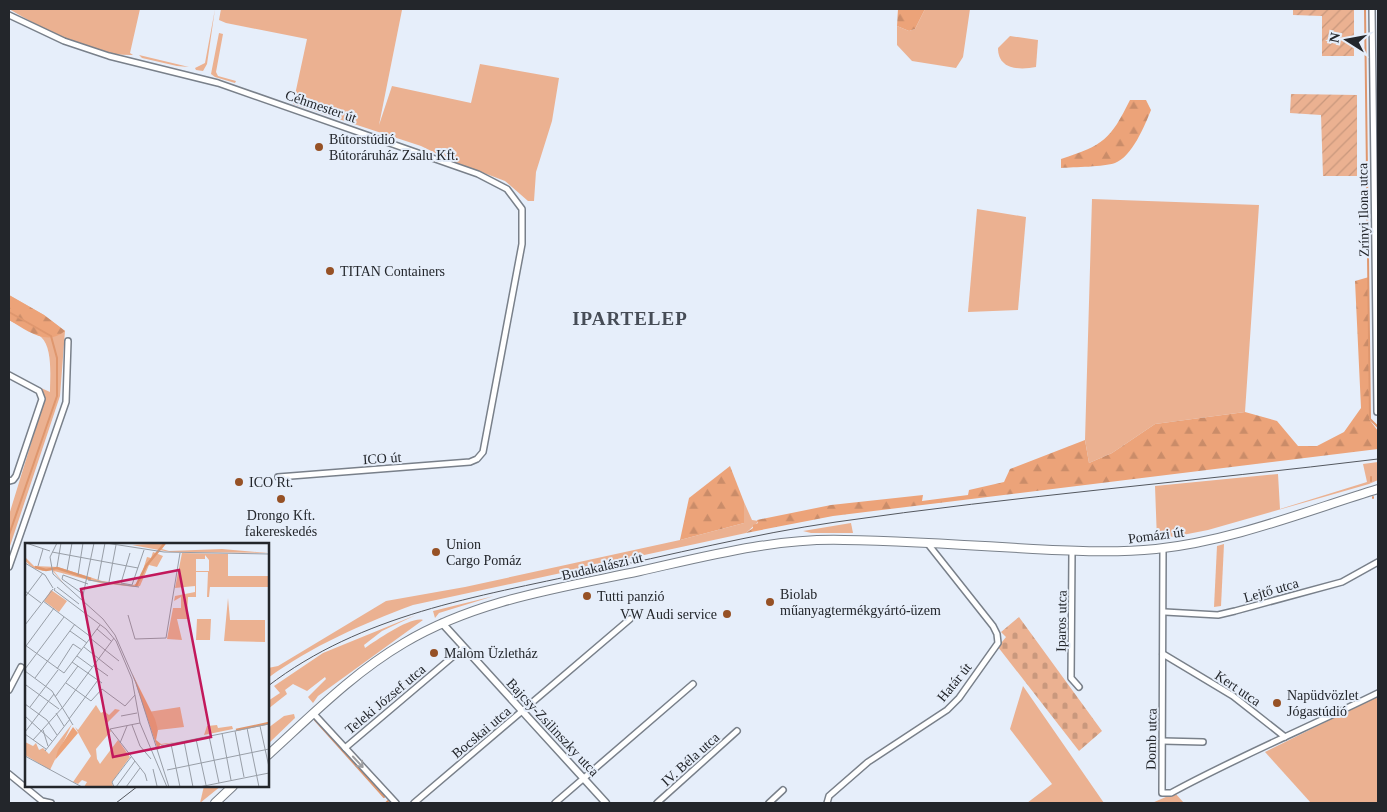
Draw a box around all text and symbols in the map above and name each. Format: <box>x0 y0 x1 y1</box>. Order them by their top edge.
north arrow <box>1322 15 1372 65</box>
text: N <box>1326 31 1343 44</box>
street label: Céhmester út <box>283 87 358 126</box>
place label: Bútorstúdió Bútoráruház Zsalu Kft. <box>329 132 458 163</box>
marker: Bútorstúdió Bútoráruház Zsalu Kft. <box>313 141 325 153</box>
street label: Zrínyi Ilona utca <box>1355 162 1372 257</box>
place label: TITAN Containers <box>340 264 445 279</box>
marker: TITAN Containers <box>324 265 336 277</box>
district label: IPARTELEP <box>572 308 688 329</box>
street label: ICO út <box>362 450 402 467</box>
place label: ICO Rt. <box>249 475 293 490</box>
marker: ICO Rt. <box>233 476 245 488</box>
marker: Drongo Kft. fakereskedés <box>275 493 287 505</box>
place label: Drongo Kft. fakereskedés <box>245 508 317 539</box>
street label: Pomázi út <box>1127 525 1185 546</box>
place label: Union Cargo Pomáz <box>446 537 522 568</box>
inset map <box>25 543 269 787</box>
marker: Union Cargo Pomáz <box>430 546 442 558</box>
street label: Budakalászi út <box>560 550 644 583</box>
street label: Lejtő utca <box>1242 575 1301 605</box>
place label: Biolab műanyagtermékgyártó-üzem <box>780 587 941 618</box>
place label: Tutti panzió <box>597 589 665 604</box>
street label: Iparos utca <box>1053 589 1070 652</box>
marker: Tutti panzió <box>581 590 593 602</box>
marker: Biolab műanyagtermékgyártó-üzem <box>764 596 776 608</box>
place label: VW Audi service <box>620 607 717 622</box>
marker: VW Audi service <box>721 608 733 620</box>
place label: Malom Üzletház <box>444 645 538 661</box>
marker: Malom Üzletház <box>428 647 440 659</box>
street label: Határ út <box>934 660 975 705</box>
street label: Teleki József utca <box>342 661 429 737</box>
street label: Kert utca <box>1212 668 1264 710</box>
street label: Bajcsy-Zsilinszky utca <box>504 675 602 780</box>
place label: Napüdvözlet Jógastúdió <box>1287 688 1359 719</box>
marker: Napüdvözlet Jógastúdió <box>1271 697 1283 709</box>
street label: Bocskai utca <box>449 703 514 761</box>
street label: Domb utca <box>1143 707 1160 770</box>
street label: IV. Béla utca <box>658 729 723 789</box>
one-way arrow <box>352 755 364 768</box>

